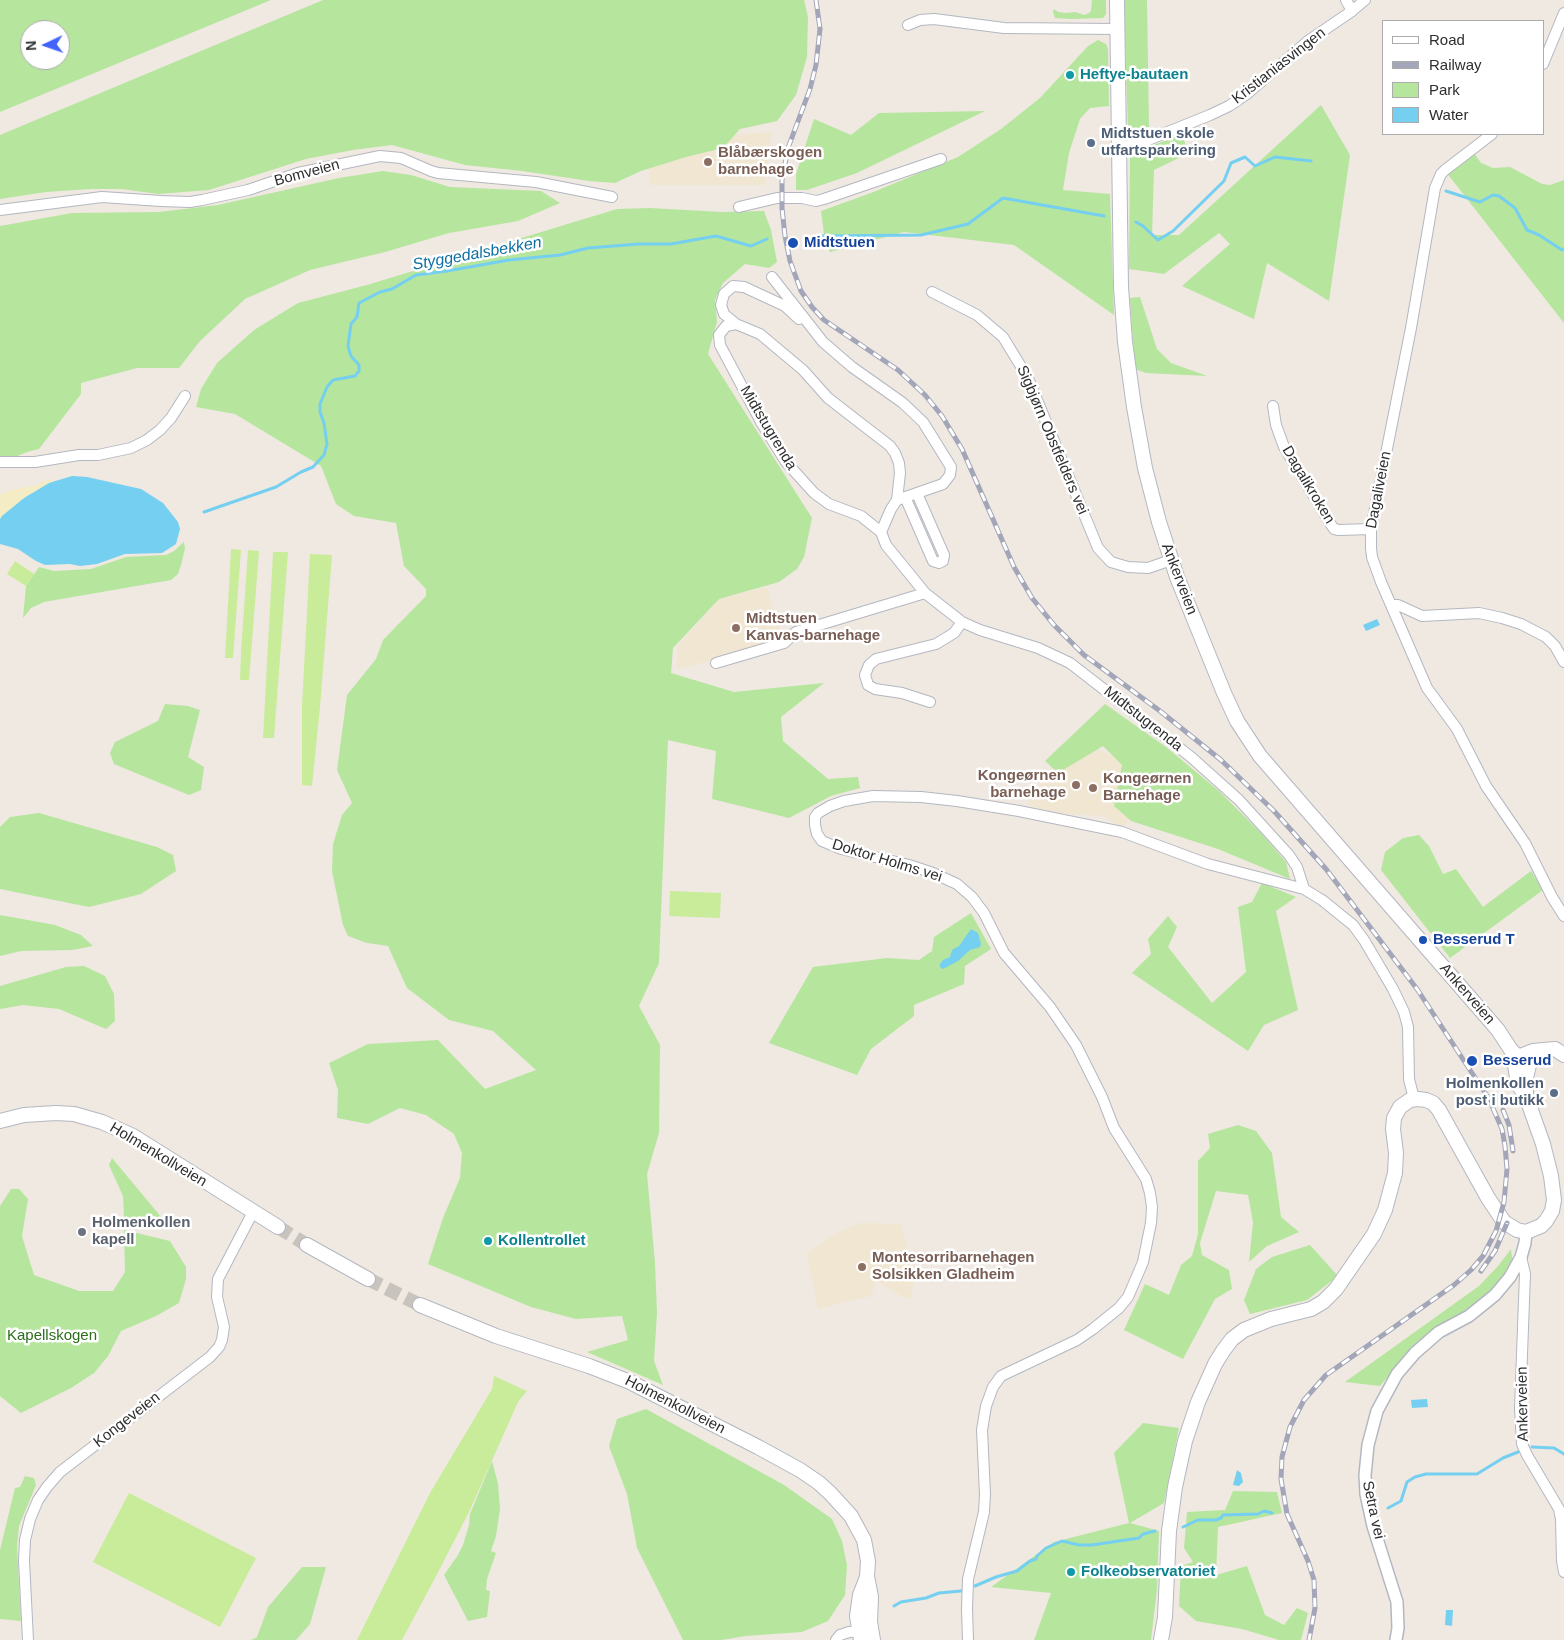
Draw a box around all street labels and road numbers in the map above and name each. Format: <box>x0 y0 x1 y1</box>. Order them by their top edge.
street label: Kristianiasvingen <box>1229 24 1329 108</box>
street label: Bomveien <box>272 156 342 190</box>
street label: Sigbjørn Obstfelders vei <box>1012 363 1092 517</box>
street label: Midtstugrenda <box>736 383 800 473</box>
street label: Dagalikroken <box>1278 443 1338 527</box>
street label: Dagaliveien <box>1363 450 1395 530</box>
street label: Ankerveien <box>1157 541 1201 617</box>
street label: Midtstugrenda <box>1100 683 1186 755</box>
street label: Doktor Holms vei <box>830 836 944 886</box>
street label: Ankerveien <box>1436 960 1498 1028</box>
street label: Holmenkollveien <box>106 1119 210 1191</box>
street label: Ankerveien <box>1513 1366 1533 1442</box>
street label: Holmenkollveien <box>622 1372 728 1438</box>
street label: Kongeveien <box>90 1389 164 1451</box>
street label: Setra vei <box>1358 1479 1388 1541</box>

